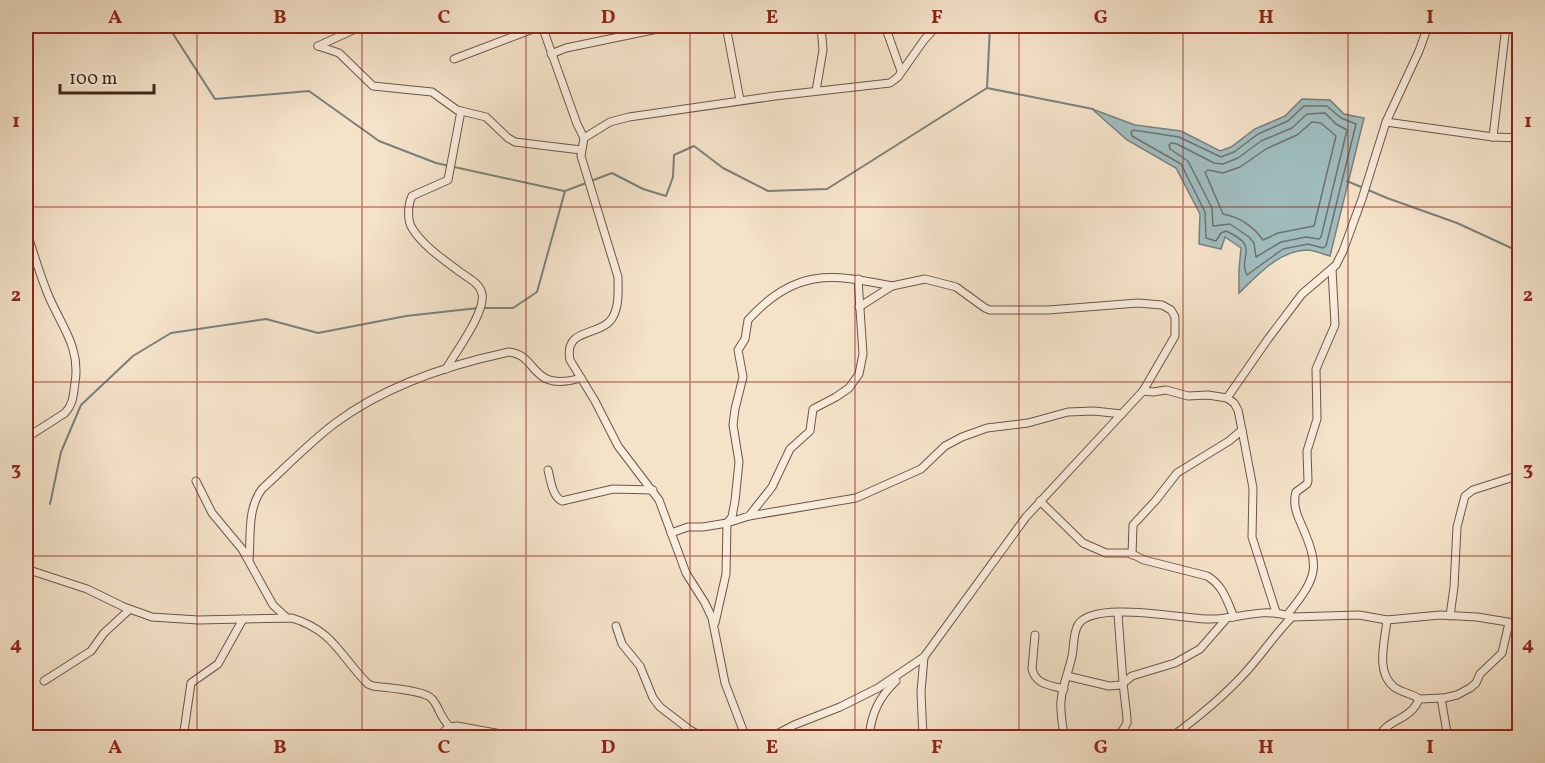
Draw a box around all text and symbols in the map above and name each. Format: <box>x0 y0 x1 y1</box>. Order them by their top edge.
text: A <box>108 4 122 32</box>
text: B <box>273 4 287 32</box>
text: C <box>438 4 451 32</box>
text: D <box>601 4 615 32</box>
text: E <box>766 4 778 32</box>
text: F <box>931 4 943 32</box>
text: G <box>1094 4 1108 32</box>
text: H <box>1258 4 1274 32</box>
text: I <box>1426 4 1434 32</box>
scale bar <box>60 57 154 95</box>
text: 100 m <box>69 67 118 92</box>
text: 1 <box>12 108 20 136</box>
text: 1 <box>1524 108 1532 136</box>
text: 2 <box>11 282 21 310</box>
text: 2 <box>1523 282 1533 310</box>
text: 3 <box>11 456 21 484</box>
text: 3 <box>1523 456 1533 484</box>
text: 4 <box>10 631 22 659</box>
text: 4 <box>1522 631 1534 659</box>
text: A <box>108 734 122 762</box>
text: B <box>273 734 287 762</box>
text: C <box>438 734 451 762</box>
text: D <box>601 734 615 762</box>
text: E <box>766 734 778 762</box>
text: F <box>931 734 943 762</box>
text: G <box>1094 734 1108 762</box>
text: H <box>1258 734 1274 762</box>
text: I <box>1426 734 1434 762</box>

